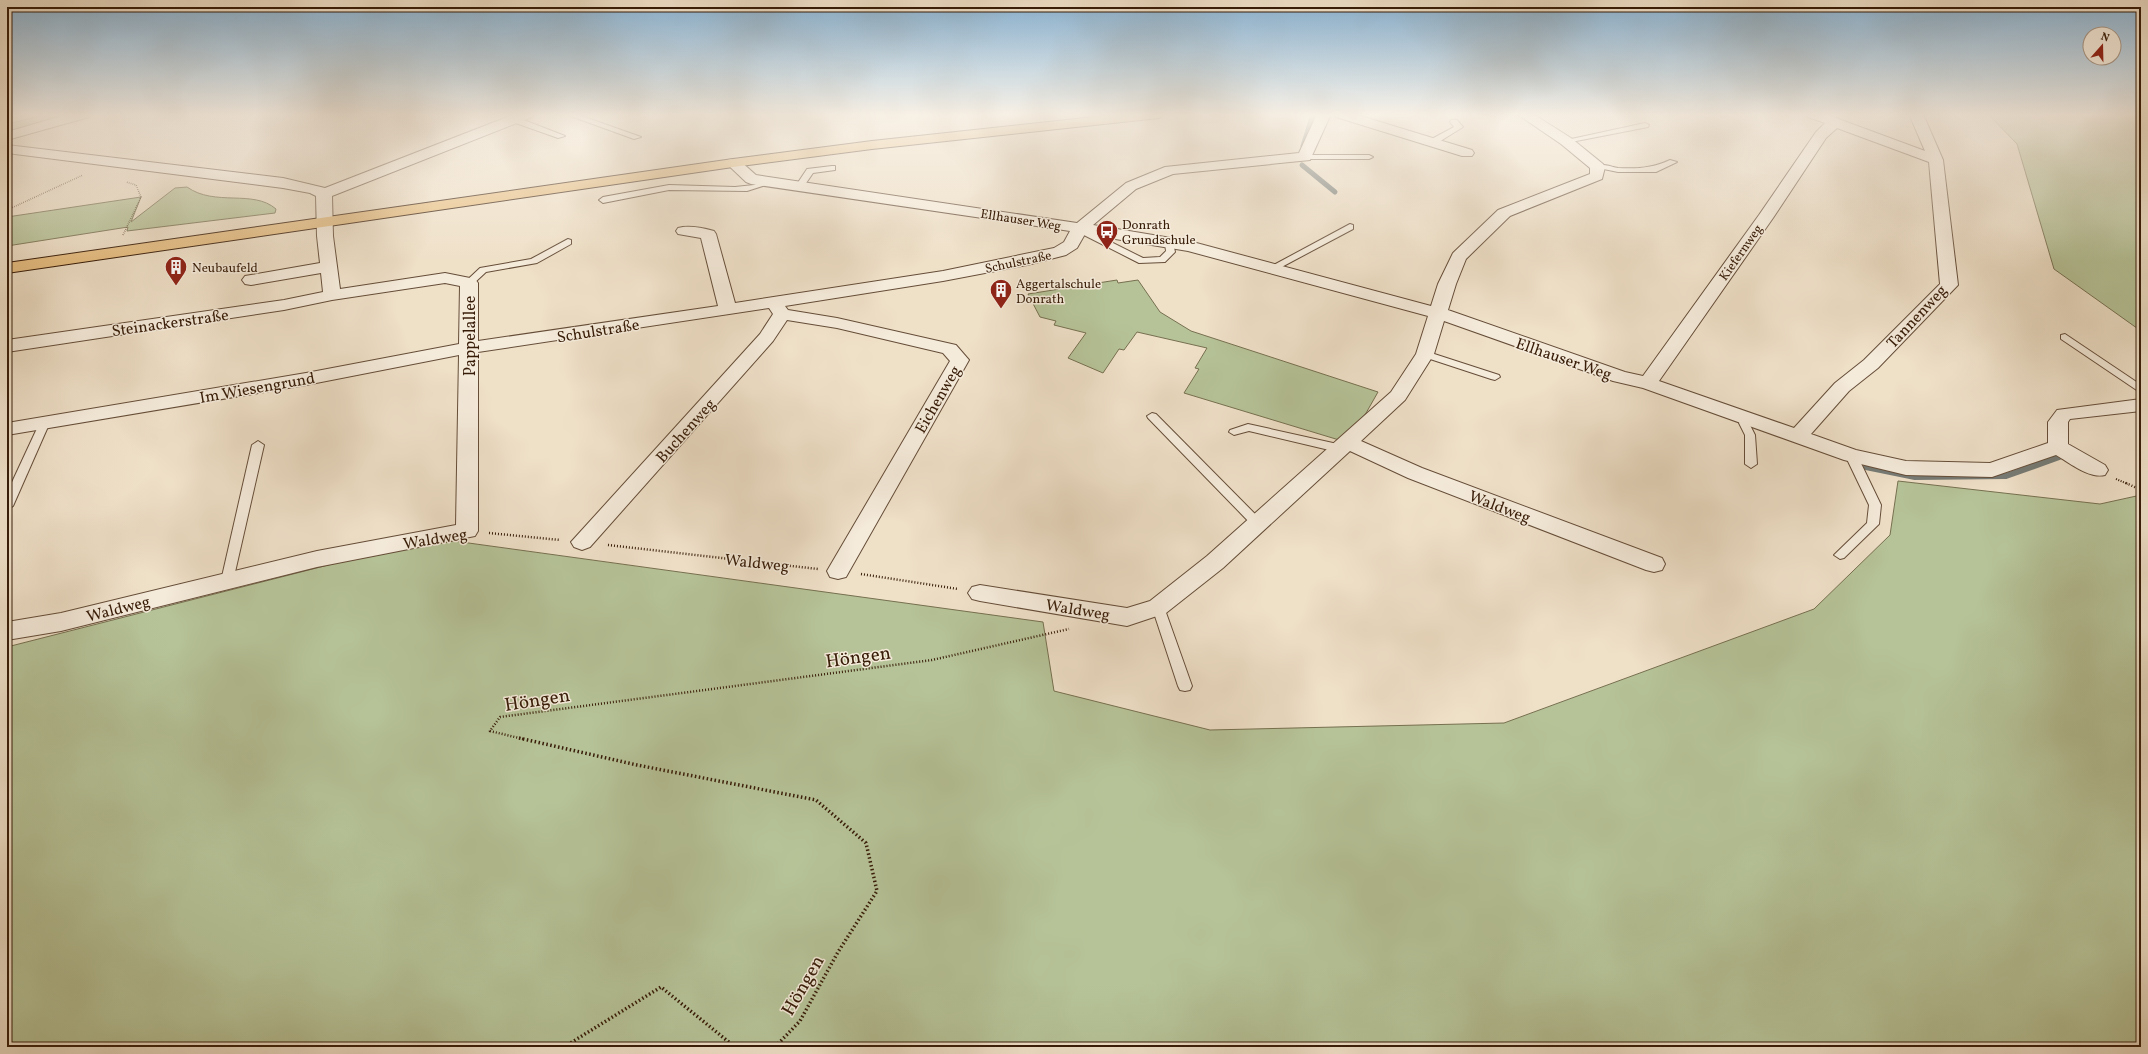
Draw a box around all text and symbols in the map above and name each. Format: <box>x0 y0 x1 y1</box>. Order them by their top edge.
north arrow <box>2082 26 2122 66</box>
text: N <box>2099 30 2111 46</box>
street label: Ellhauser Weg <box>979 206 1063 236</box>
place label: Donrath Grundschule <box>1122 217 1196 250</box>
bus stop icon: Donrath Grundschule <box>1094 218 1120 251</box>
street label: Kiefernweg <box>1716 221 1768 285</box>
street label: Schulstraße <box>983 247 1053 279</box>
building icon: Neubaufeld <box>163 254 189 287</box>
place label: Neubaufeld <box>192 260 258 278</box>
place label: Aggertalschule Donrath <box>1016 276 1101 309</box>
building icon: Aggertalschule Donrath <box>988 277 1014 310</box>
street label: Tannenweg <box>1882 281 1953 354</box>
street label: Pappelallee <box>460 296 482 376</box>
street label: Steinackerstraße <box>110 305 230 343</box>
street label: Schulstraße <box>555 315 641 349</box>
street label: Ellhauser Weg <box>1512 333 1614 387</box>
street label: Eichenweg <box>910 362 967 438</box>
street label: Im Wiesengrund <box>198 368 317 410</box>
street label: Buchenweg <box>652 394 721 468</box>
street label: Waldweg <box>1465 486 1533 530</box>
street label: Waldweg <box>402 524 469 556</box>
street label: Waldweg <box>723 550 790 578</box>
street label: Waldweg <box>84 591 153 628</box>
street label: Waldweg <box>1044 595 1111 627</box>
street label: Höngen <box>824 641 893 675</box>
street label: Höngen <box>503 683 572 719</box>
street label: Höngen <box>776 951 831 1021</box>

